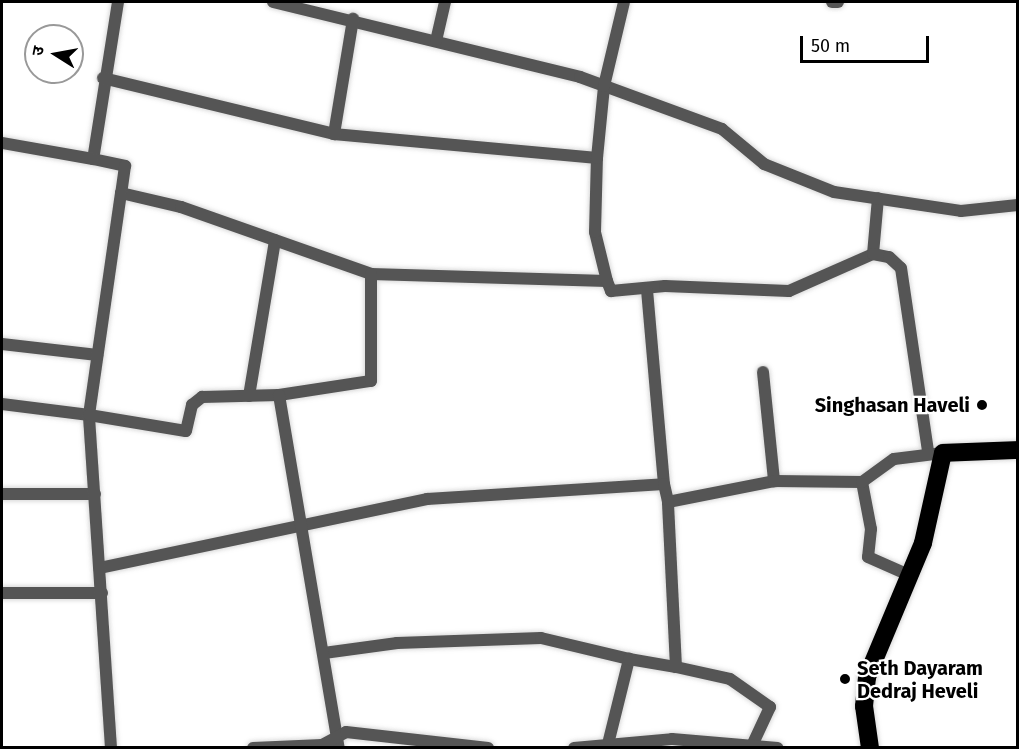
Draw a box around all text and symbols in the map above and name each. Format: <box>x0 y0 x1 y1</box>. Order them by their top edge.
north arrow <box>24 24 84 84</box>
scale bar <box>803 24 932 62</box>
text: 50 m <box>811 35 850 57</box>
text: उ <box>28 44 48 57</box>
place label: Singhasan Haveli <box>815 393 970 417</box>
marker: Singhasan Haveli <box>975 398 989 412</box>
place label: Seth Dayaram Dedraj Heveli <box>857 656 983 703</box>
marker: Seth Dayaram Dedraj Heveli <box>838 672 852 686</box>

